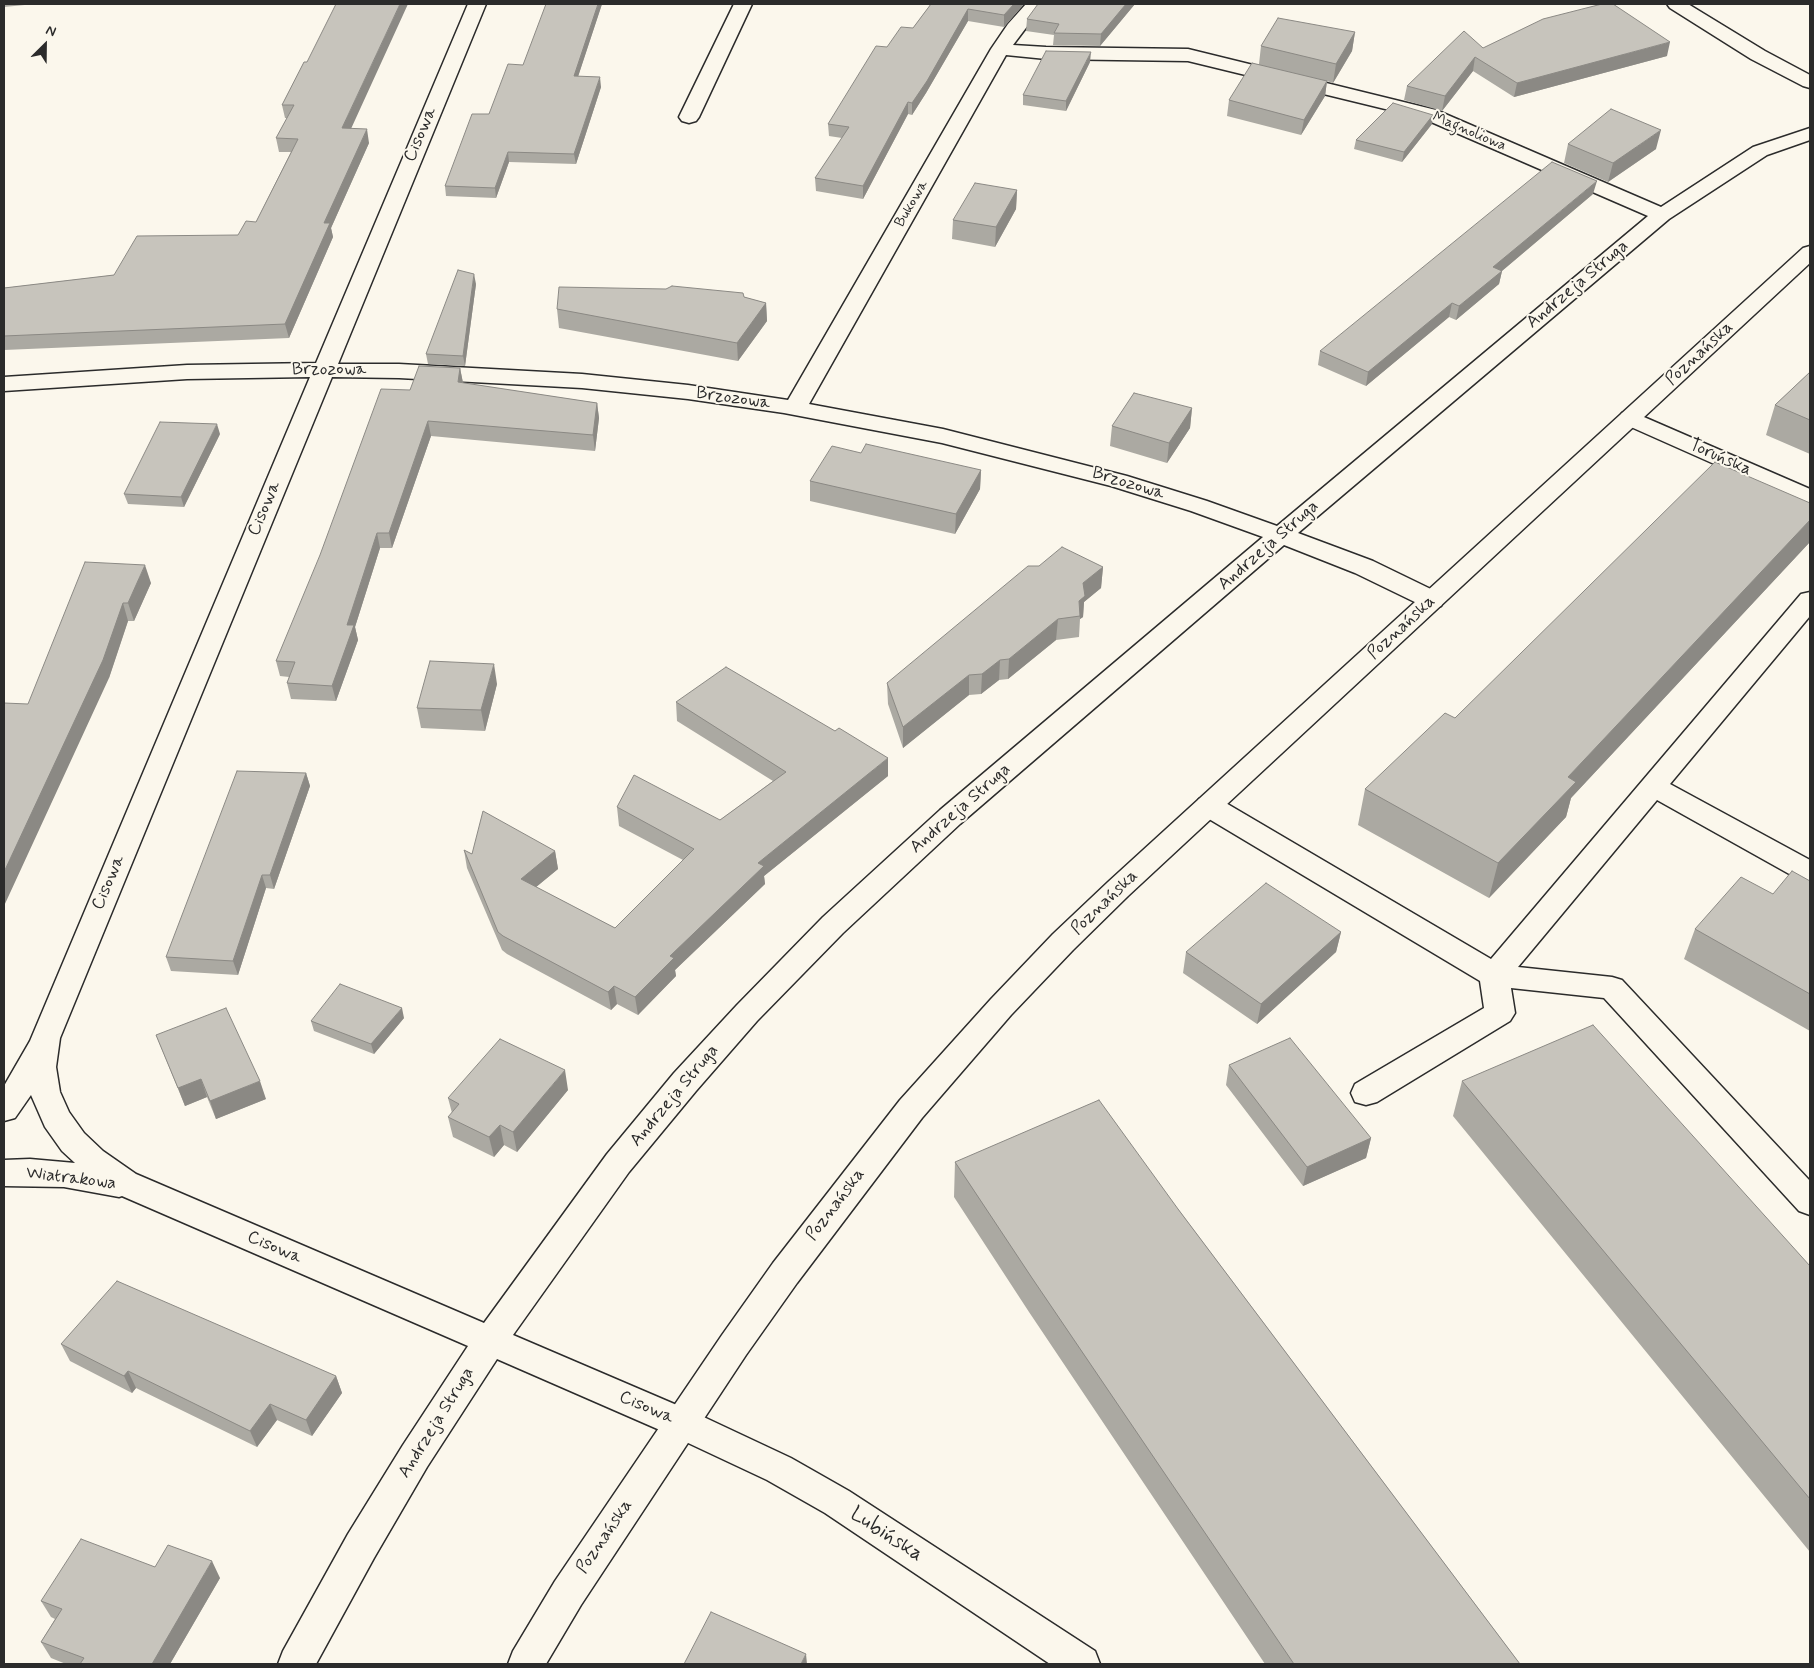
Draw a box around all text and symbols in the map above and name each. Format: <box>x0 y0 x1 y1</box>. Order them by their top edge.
north arrow <box>20 20 70 70</box>
text: N <box>43 21 59 41</box>
street label: Cisowa <box>400 104 442 166</box>
street label: Magnoliowa <box>1430 108 1508 156</box>
street label: Bukowa <box>891 177 933 231</box>
street label: Andrzeja Struga <box>1523 236 1633 334</box>
street label: Poznańska <box>1662 317 1738 391</box>
street label: Brzozowa <box>292 359 366 381</box>
street label: Brzozowa <box>695 383 771 415</box>
street label: Toruńska <box>1685 435 1755 481</box>
street label: Brzozowa <box>1089 463 1167 505</box>
street label: Cisowa <box>244 478 286 540</box>
street label: Andrzeja Struga <box>1214 496 1324 596</box>
street label: Poznańska <box>1364 591 1440 665</box>
street label: Andrzeja Struga <box>906 759 1016 859</box>
street label: Cisowa <box>88 852 130 914</box>
street label: Poznańska <box>1067 866 1143 940</box>
street label: Andrzeja Struga <box>626 1041 724 1151</box>
street label: Wiatrakowa <box>25 1163 117 1195</box>
street label: Poznańska <box>802 1165 870 1245</box>
street label: Cisowa <box>243 1227 305 1269</box>
street label: Andrzeja Struga <box>394 1364 480 1482</box>
street label: Cisowa <box>615 1387 677 1429</box>
street label: Poznańska <box>572 1496 638 1578</box>
street label: Lubińska <box>845 1502 927 1568</box>

